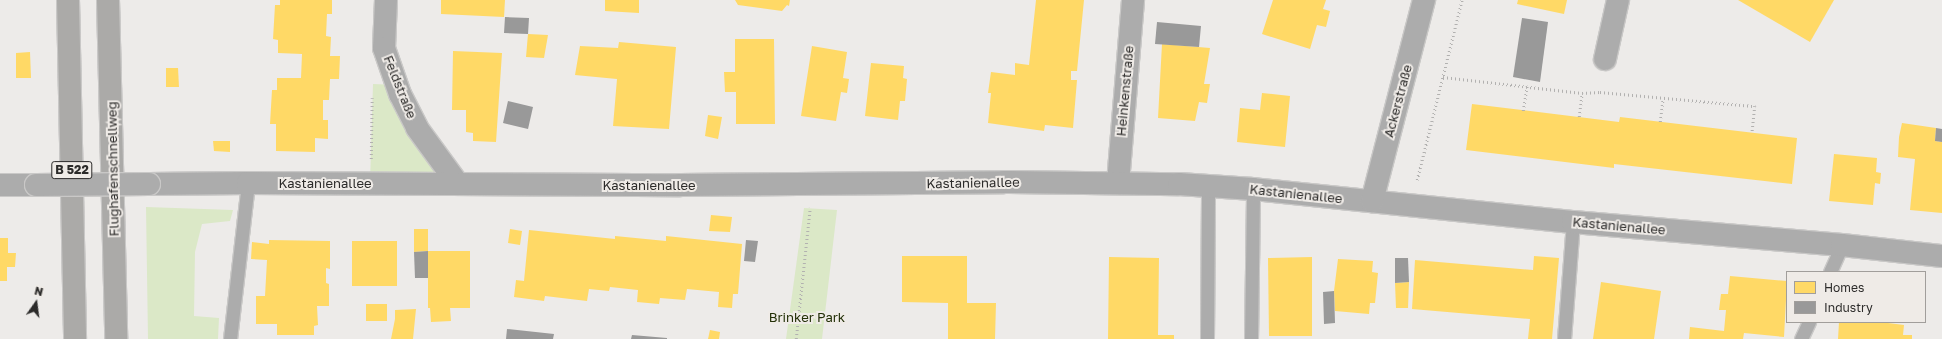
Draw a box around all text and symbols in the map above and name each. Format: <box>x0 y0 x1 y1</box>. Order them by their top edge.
street label: Heinkenstraße <box>1113 45 1137 137</box>
street label: Feldstraße <box>380 53 420 121</box>
street label: Ackerstraße <box>1381 63 1415 139</box>
street label: Flughafenschnellweg <box>104 101 122 237</box>
road number: B 522 <box>51 160 93 180</box>
street label: Kastanienallee <box>926 174 1020 192</box>
street label: Kastanienallee <box>278 175 372 191</box>
street label: Kastanienallee <box>602 177 696 193</box>
street label: Kastanienallee <box>1249 181 1343 207</box>
street label: Kastanienallee <box>1572 214 1666 238</box>
legend <box>1786 271 1926 323</box>
text: Homes <box>1824 280 1864 295</box>
north arrow <box>16 283 56 323</box>
text: N <box>33 284 45 298</box>
text: Industry <box>1824 300 1873 315</box>
park label: Brinker Park <box>769 309 845 325</box>

